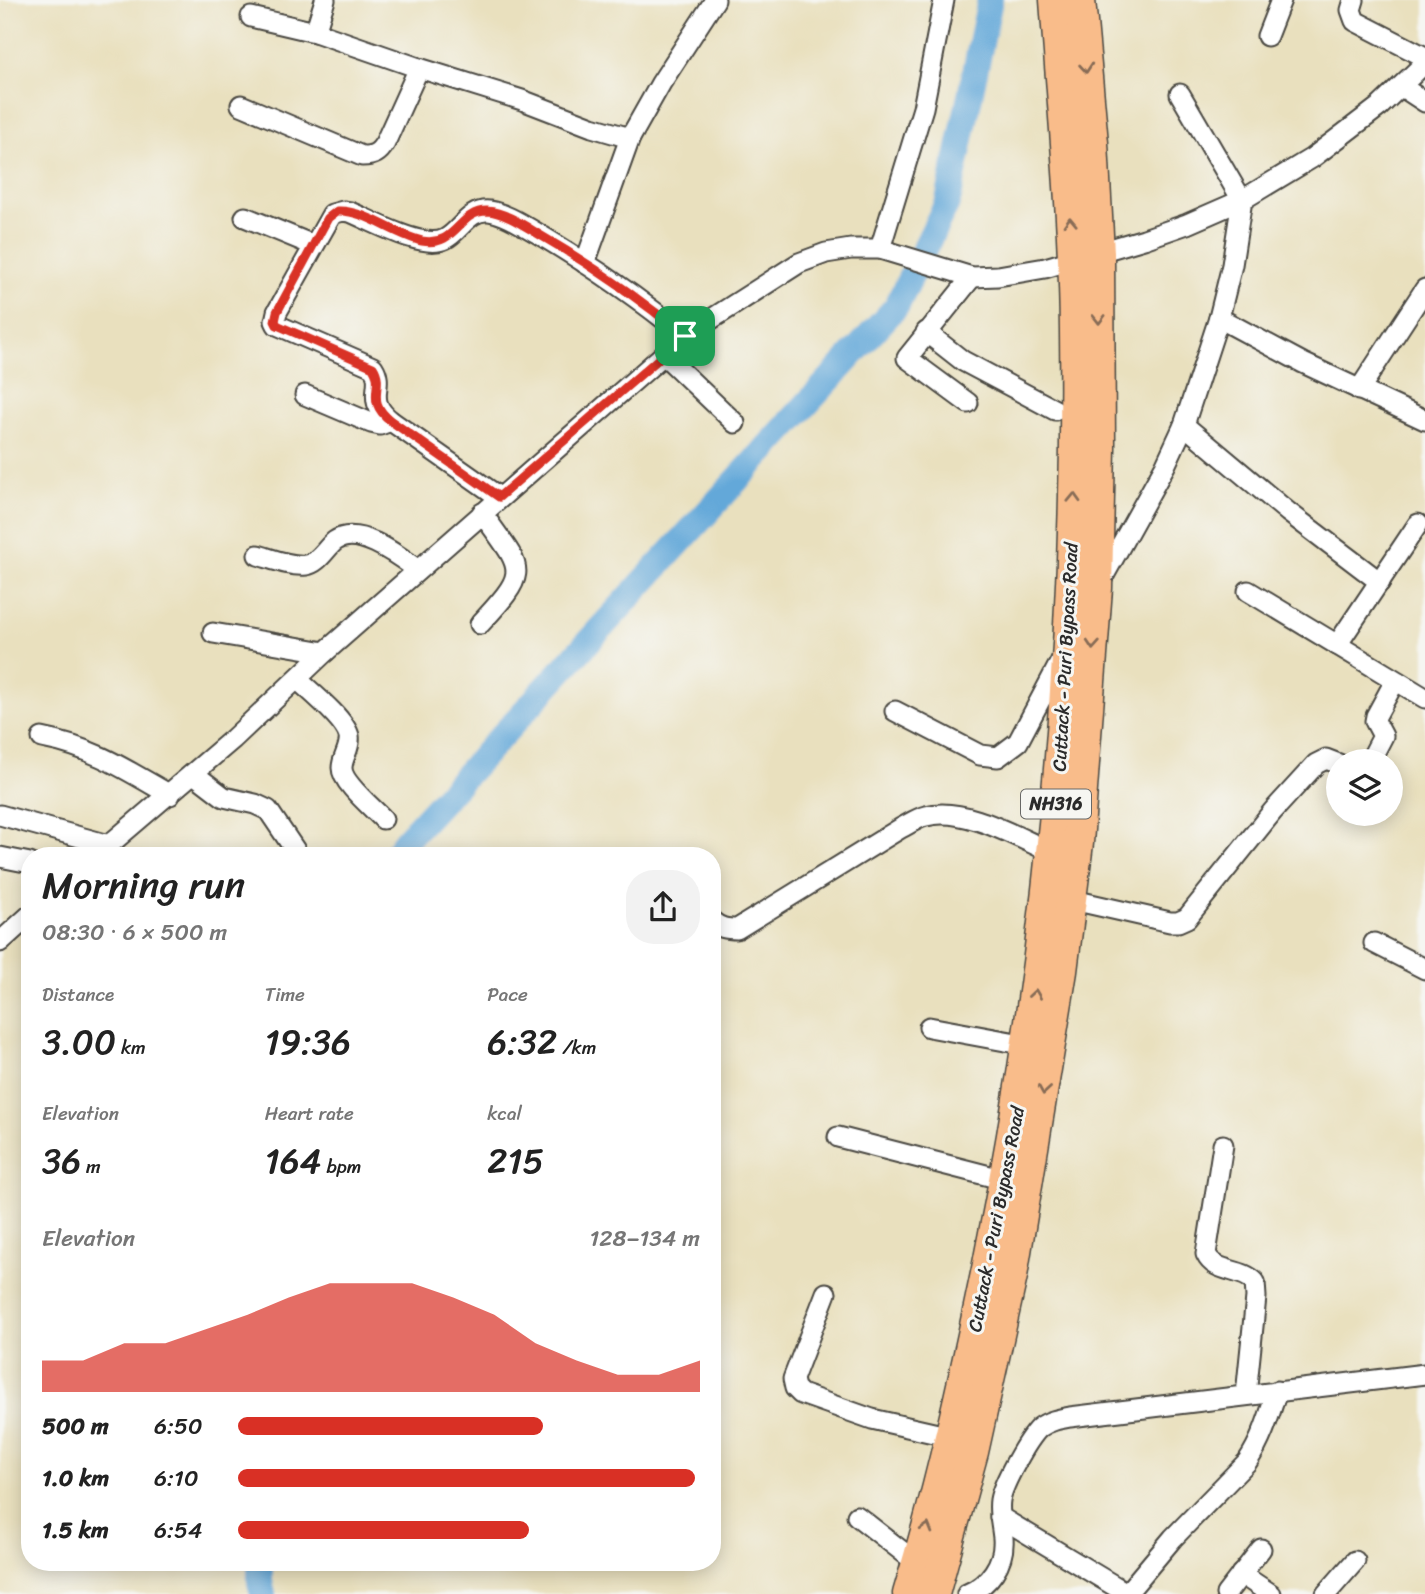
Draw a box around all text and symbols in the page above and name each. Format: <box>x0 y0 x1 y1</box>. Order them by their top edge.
one-way arrow <box>1078 63 1093 74</box>
one-way arrow <box>1063 216 1078 227</box>
pin <box>655 306 715 366</box>
one-way arrow <box>1091 315 1107 325</box>
icon: arrive <box>666 317 704 355</box>
one-way arrow <box>1066 493 1081 504</box>
street label: Cuttack - Puri Bypass Road <box>1043 541 1088 772</box>
one-way arrow <box>1086 640 1101 651</box>
map controls <box>1326 749 1403 826</box>
button: layers <box>1326 749 1403 826</box>
road number: NH316 <box>1021 790 1091 818</box>
text: Morning run <box>42 852 245 919</box>
button: share <box>626 870 700 944</box>
text: 08:30 · 6 × 500 m <box>42 912 227 953</box>
text: Distance <box>42 978 114 1011</box>
text: Time <box>265 978 305 1011</box>
text: Pace <box>487 978 528 1011</box>
one-way arrow <box>1027 988 1042 999</box>
text: 3.00 <box>42 1011 116 1073</box>
text: 19:36 <box>265 1011 351 1073</box>
text: 6:32 <box>487 1011 557 1073</box>
text: km <box>116 1031 146 1064</box>
text: /km <box>557 1031 596 1064</box>
one-way arrow <box>1036 1084 1051 1096</box>
text: Elevation <box>42 1097 119 1130</box>
text: Heart rate <box>265 1097 354 1130</box>
text: kcal <box>487 1097 522 1130</box>
street label: Cuttack - Puri Bypass Road <box>958 1102 1034 1335</box>
text: 36 <box>42 1130 81 1192</box>
text: 164 <box>265 1130 321 1192</box>
text: 215 <box>487 1130 544 1192</box>
text: m <box>81 1150 101 1183</box>
text: bpm <box>321 1150 361 1183</box>
text: Elevation <box>42 1218 135 1259</box>
text: 128–134 m <box>589 1218 700 1259</box>
text: 500 m <box>42 1406 109 1447</box>
text: 6:50 <box>154 1406 203 1447</box>
text: 1.0 km <box>42 1458 109 1499</box>
text: 6:10 <box>154 1458 198 1499</box>
text: 1.5 km <box>42 1510 109 1551</box>
text: 6:54 <box>154 1510 202 1551</box>
one-way arrow <box>919 1523 933 1535</box>

